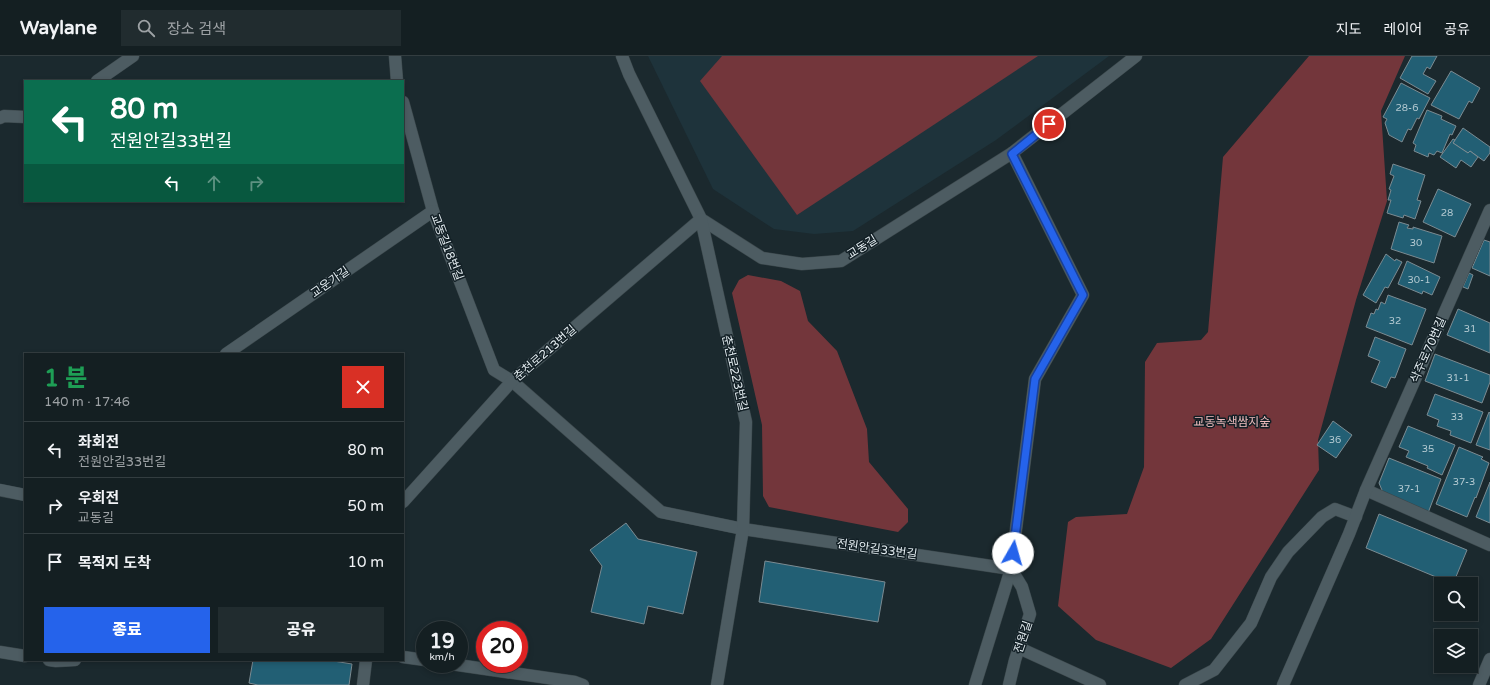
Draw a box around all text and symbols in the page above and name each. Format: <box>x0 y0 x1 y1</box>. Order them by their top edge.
search box <box>121 10 401 46</box>
text: Waylane <box>20 17 97 39</box>
icon: search <box>135 17 157 39</box>
text: 장소 검색 <box>167 20 226 38</box>
text: 지도 <box>1336 21 1362 38</box>
text: 레이어 <box>1384 21 1422 38</box>
text: 공유 <box>1444 21 1470 38</box>
text: 80 m <box>110 92 178 126</box>
icon: left <box>44 96 96 148</box>
house number: 28-6 <box>1396 102 1418 114</box>
pin <box>1032 107 1066 141</box>
icon: arrive <box>1038 113 1060 135</box>
text: 전원안길33번길 <box>110 130 232 152</box>
icon: left <box>161 172 183 194</box>
icon: ahead <box>203 172 225 194</box>
icon: right <box>245 172 267 194</box>
house number: 28 <box>1441 207 1453 219</box>
street label: 교동길18번길 <box>428 212 466 282</box>
street label: 교동길 <box>844 232 880 262</box>
house number: 30 <box>1410 237 1422 249</box>
street label: 교운가길 <box>308 264 352 300</box>
house number: 30-1 <box>1408 274 1430 286</box>
house number: 32 <box>1389 315 1401 327</box>
street label: 삭주로70번길 <box>1407 315 1449 385</box>
street label: 춘천로213번길 <box>511 322 579 384</box>
house number: 31 <box>1464 323 1476 335</box>
street label: 춘천로223번길 <box>719 334 751 412</box>
text: 1 분 <box>44 364 87 393</box>
button: close <box>342 366 384 408</box>
house number: 31-1 <box>1447 372 1469 384</box>
text: 140 m · 17:46 <box>44 394 130 410</box>
house number: 33 <box>1451 411 1463 423</box>
park label: 교동녹색쌈지숲 <box>1193 415 1271 429</box>
text: 좌회전 <box>78 433 119 451</box>
house number: 36 <box>1329 434 1341 446</box>
icon: left <box>44 439 66 461</box>
text: 80 m <box>347 441 384 459</box>
house number: 35 <box>1422 443 1434 455</box>
text: 전원안길33번길 <box>78 454 166 470</box>
house number: 37-3 <box>1453 476 1475 488</box>
house number: 37-1 <box>1398 483 1420 495</box>
text: 우회전 <box>78 489 119 507</box>
icon: right <box>44 495 66 517</box>
text: 50 m <box>347 497 384 515</box>
text: 교동길 <box>78 510 114 526</box>
position arrow <box>992 532 1034 574</box>
street label: 전원안길33번길 <box>836 536 918 562</box>
icon: arrive <box>44 551 66 573</box>
text: 10 m <box>347 553 384 571</box>
text: 목적지 도착 <box>78 554 151 572</box>
map controls <box>1434 577 1478 673</box>
button: search <box>1434 577 1478 621</box>
button: 종료 <box>44 607 210 653</box>
button: 공유 <box>218 607 384 653</box>
street label: 전원길 <box>1011 619 1035 655</box>
speed limit sign: 20 <box>476 621 528 673</box>
button: layers <box>1434 629 1478 673</box>
text: 19 <box>429 630 455 654</box>
text: km/h <box>429 651 455 663</box>

